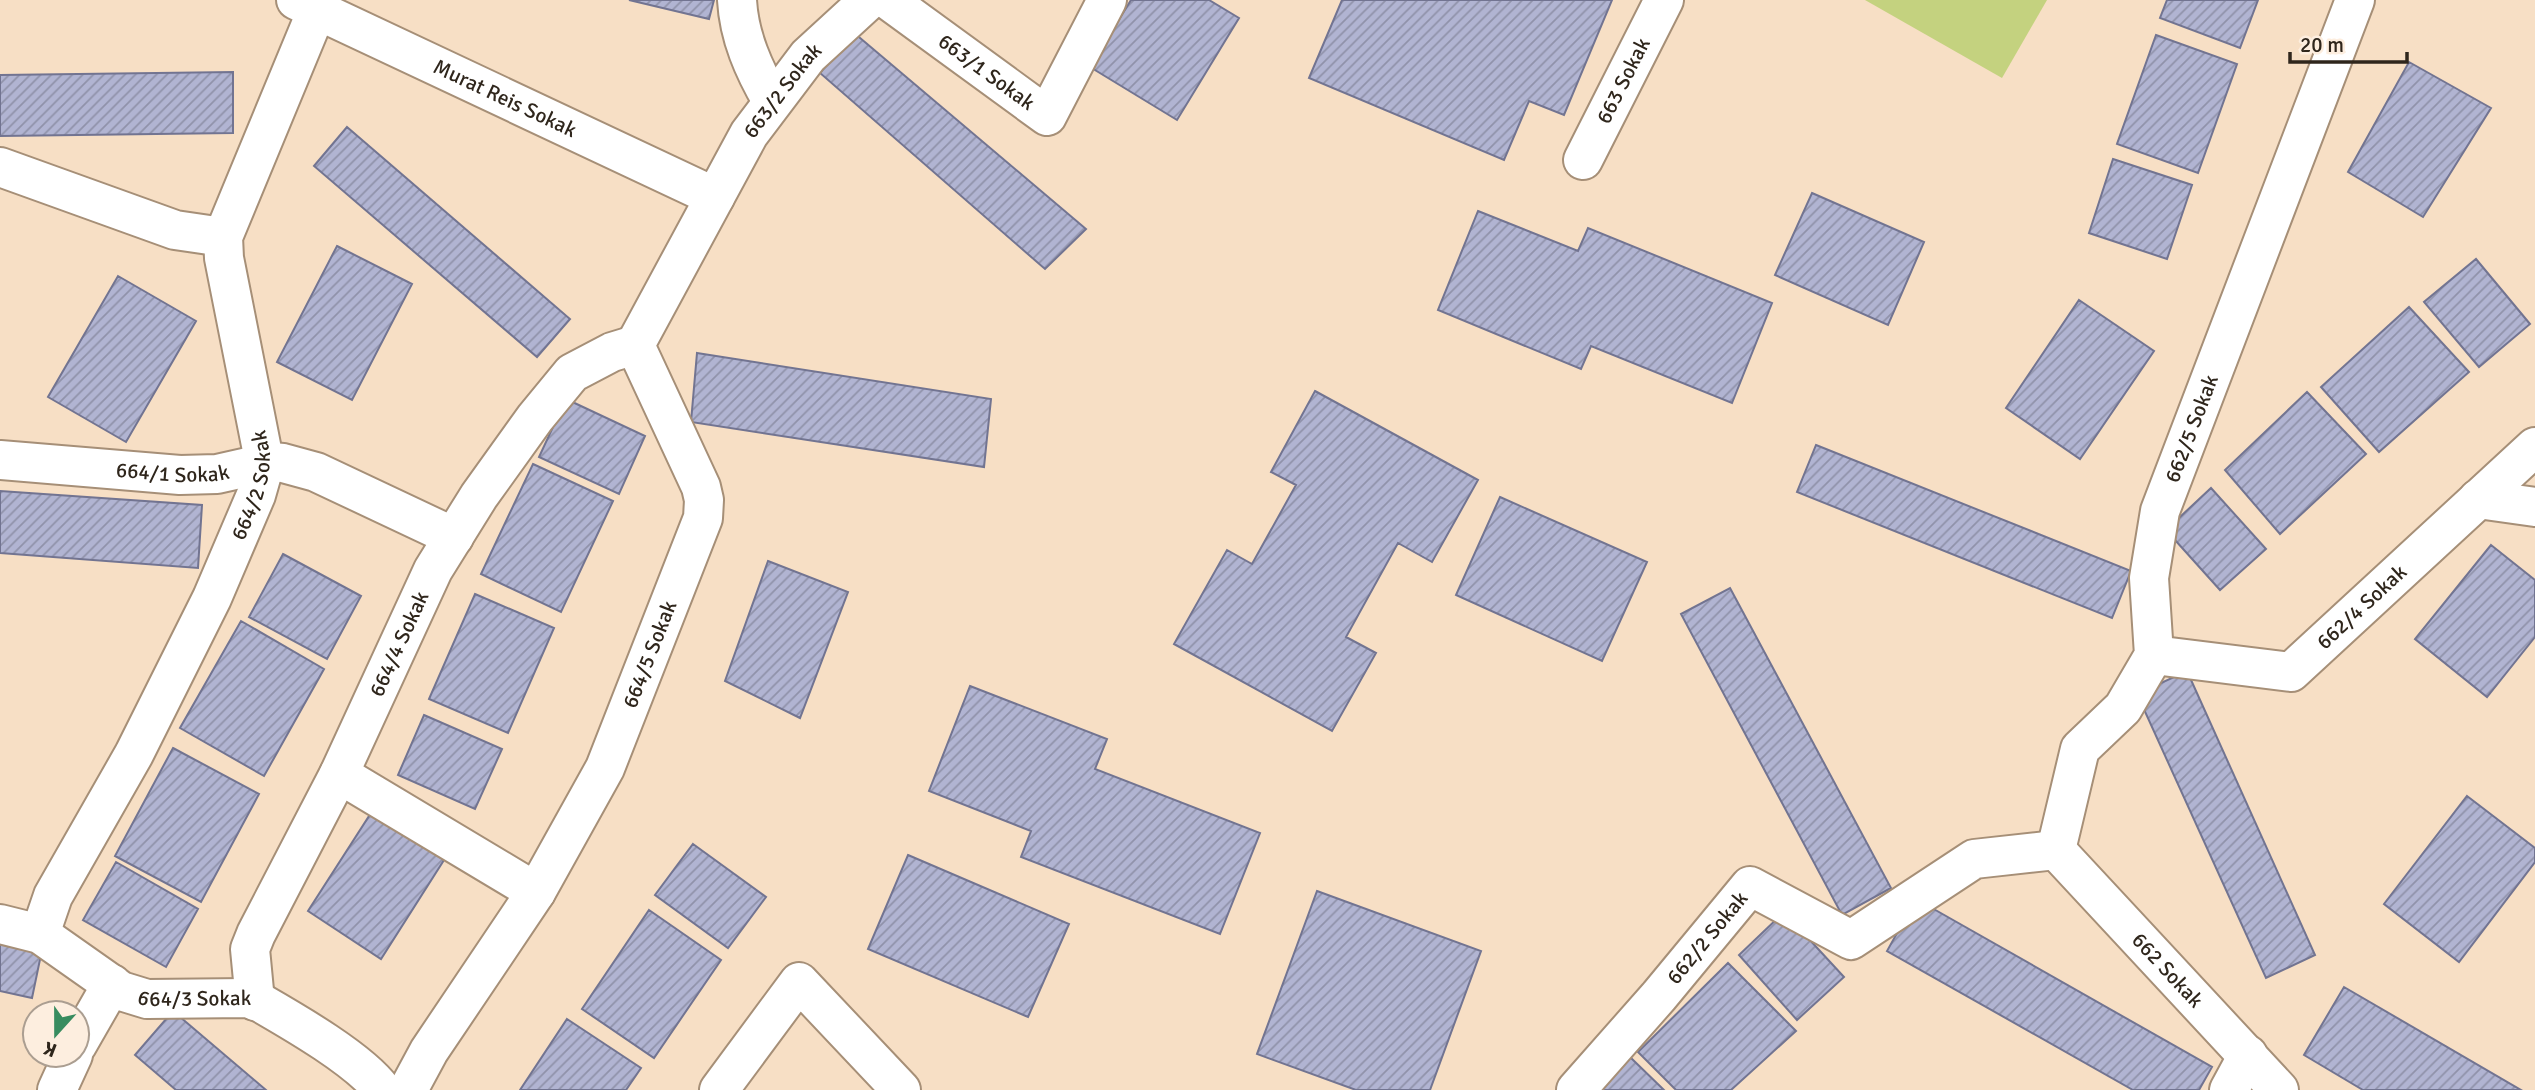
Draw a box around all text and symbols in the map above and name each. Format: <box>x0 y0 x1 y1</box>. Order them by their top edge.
scale bar <box>2290 21 2407 65</box>
street label: 663/1 Sokak <box>933 28 1040 116</box>
text: 20 m <box>2300 32 2344 58</box>
street label: 663 Sokak <box>1591 33 1656 128</box>
street label: 663/2 Sokak <box>738 37 827 143</box>
street label: Murat Reis Sokak <box>429 54 581 143</box>
street label: 662/5 Sokak <box>2159 371 2224 486</box>
street label: 664/2 Sokak <box>225 428 276 544</box>
street label: 664/1 Sokak <box>115 457 232 488</box>
street label: 662/4 Sokak <box>2311 559 2412 655</box>
street label: 664/4 Sokak <box>363 587 435 701</box>
street label: 664/5 Sokak <box>617 596 683 712</box>
street label: 662/2 Sokak <box>1661 885 1754 990</box>
street label: 662 Sokak <box>2126 927 2209 1013</box>
street label: 664/3 Sokak <box>134 984 252 1012</box>
north arrow <box>21 999 91 1069</box>
text: K <box>40 1036 60 1062</box>

